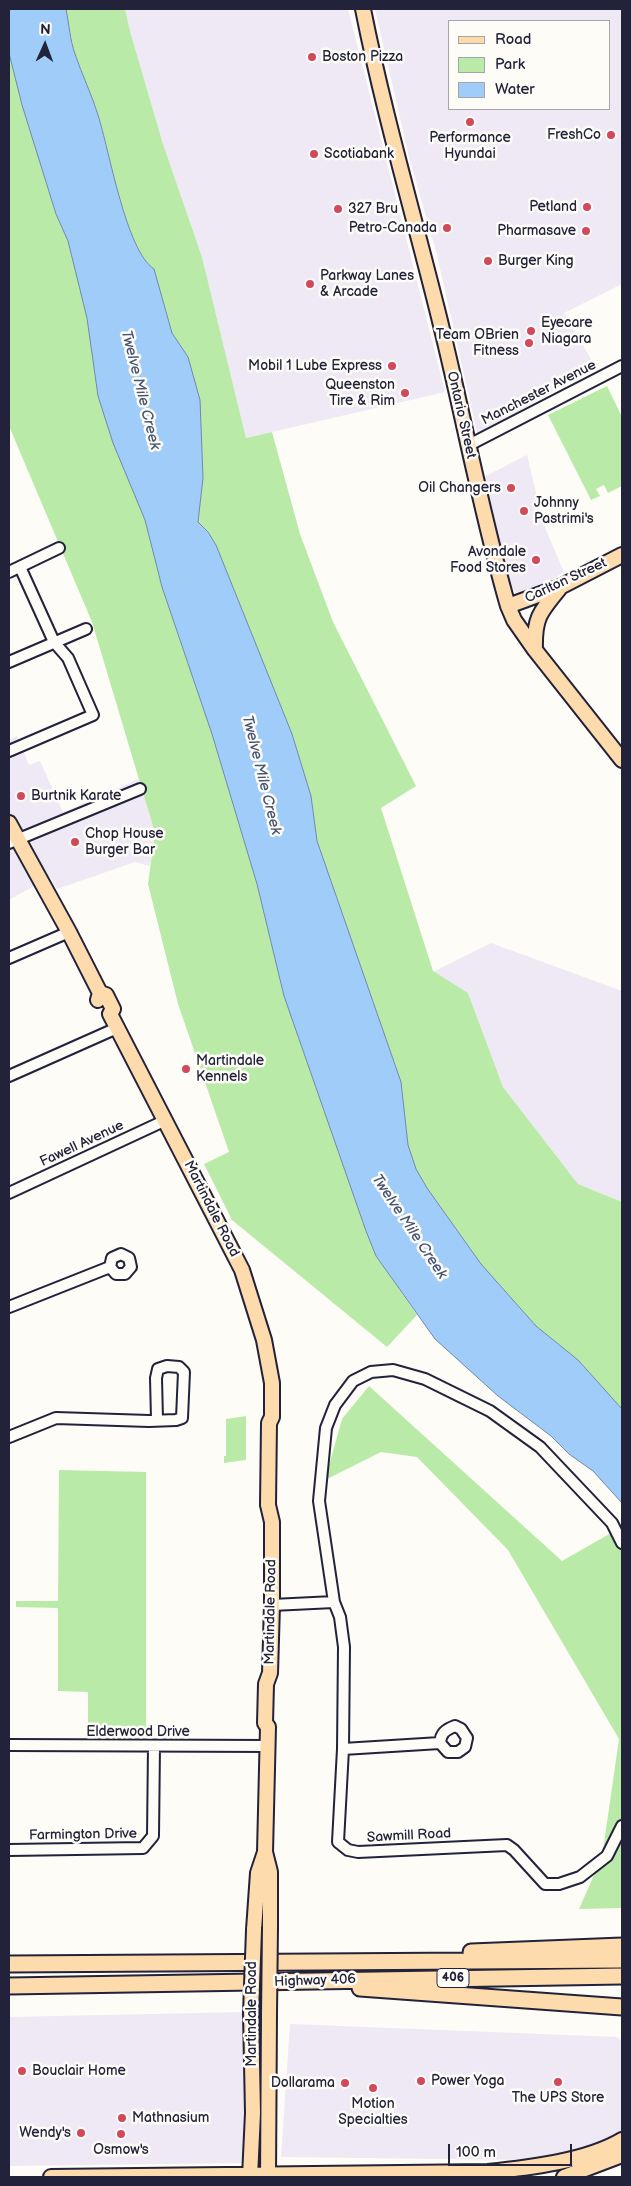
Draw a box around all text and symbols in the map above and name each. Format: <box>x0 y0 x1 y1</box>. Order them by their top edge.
north arrow <box>20 20 70 70</box>
legend <box>448 20 611 110</box>
text: N <box>40 21 51 38</box>
text: Road <box>495 30 531 49</box>
place label: Boston Pizza <box>322 49 403 65</box>
marker: Boston Pizza <box>306 51 318 63</box>
text: Park <box>495 55 525 74</box>
text: Water <box>495 80 535 99</box>
marker: Performance Hyundai <box>464 116 476 128</box>
place label: FreshCo <box>547 127 601 143</box>
marker: FreshCo <box>605 129 617 141</box>
place label: Performance Hyundai <box>429 130 511 162</box>
place label: Scotiabank <box>324 146 394 162</box>
marker: Scotiabank <box>308 148 320 160</box>
place label: Petland <box>529 199 577 215</box>
place label: 327 Bru <box>348 201 398 217</box>
marker: Petland <box>581 201 593 213</box>
marker: 327 Bru <box>332 203 344 215</box>
place label: Petro-Canada <box>349 220 437 236</box>
marker: Petro-Canada <box>441 222 453 234</box>
place label: Pharmasave <box>497 223 576 239</box>
marker: Pharmasave <box>580 225 592 237</box>
place label: Burger King <box>498 253 574 269</box>
marker: Burger King <box>482 255 494 267</box>
place label: Parkway Lanes & Arcade <box>320 268 414 300</box>
marker: Parkway Lanes & Arcade <box>304 278 316 290</box>
place label: Eyecare Niagara <box>541 315 592 348</box>
marker: Eyecare Niagara <box>525 325 537 337</box>
place label: Team OBrien Fitness <box>436 327 519 360</box>
water label: Twelve Mile Creek <box>116 328 164 452</box>
marker: Team OBrien Fitness <box>523 337 535 349</box>
street label: Manchester Avenue <box>479 357 599 429</box>
place label: Mobil 1 Lube Express <box>248 358 382 374</box>
marker: Mobil 1 Lube Express <box>386 360 398 372</box>
street label: Ontario Street <box>443 370 479 460</box>
place label: Queenston Tire & Rim <box>325 377 395 410</box>
marker: Queenston Tire & Rim <box>399 387 411 399</box>
place label: Oil Changers <box>418 480 501 496</box>
marker: Oil Changers <box>505 482 517 494</box>
place label: Johnny Pastrimi's <box>534 495 594 528</box>
marker: Johnny Pastrimi's <box>518 505 530 517</box>
place label: Avondale Food Stores <box>450 544 526 576</box>
marker: Avondale Food Stores <box>530 554 542 566</box>
street label: Carlton Street <box>523 555 609 607</box>
water label: Twelve Mile Creek <box>237 713 285 837</box>
place label: Burtnik Karate <box>31 788 121 804</box>
marker: Burtnik Karate <box>15 790 27 802</box>
place label: Chop House Burger Bar <box>85 826 164 859</box>
marker: Chop House Burger Bar <box>69 836 81 848</box>
place label: Martindale Kennels <box>196 1053 264 1086</box>
marker: Martindale Kennels <box>180 1063 192 1075</box>
street label: Fawell Avenue <box>37 1117 127 1171</box>
street label: Martindale Road <box>180 1158 242 1260</box>
water label: Twelve Mile Creek <box>367 1171 451 1283</box>
street label: Martindale Road <box>262 1559 280 1665</box>
street label: Elderwood Drive <box>86 1724 190 1740</box>
street label: Sawmill Road <box>366 1825 452 1847</box>
street label: Farmington Drive <box>29 1826 137 1844</box>
street label: Martindale Road <box>244 1961 260 2067</box>
road number: 406 <box>437 1969 469 1988</box>
street label: Highway 406 <box>274 1971 356 1991</box>
place label: Bouclair Home <box>32 2063 126 2079</box>
marker: Bouclair Home <box>16 2065 28 2077</box>
place label: Power Yoga <box>431 2073 505 2089</box>
place label: Dollarama <box>271 2075 335 2091</box>
marker: Power Yoga <box>415 2075 427 2087</box>
marker: The UPS Store <box>552 2076 564 2088</box>
marker: Dollarama <box>339 2077 351 2089</box>
marker: Motion Specialties <box>367 2082 379 2094</box>
place label: The UPS Store <box>512 2090 604 2106</box>
place label: Motion Specialties <box>338 2096 408 2128</box>
place label: Mathnasium <box>132 2110 209 2126</box>
marker: Mathnasium <box>116 2112 128 2124</box>
place label: Wendy's <box>19 2125 71 2141</box>
marker: Wendy's <box>75 2127 87 2139</box>
marker: Osmow's <box>115 2128 127 2140</box>
scale bar <box>451 2134 575 2166</box>
place label: Osmow's <box>93 2142 149 2158</box>
text: 100 m <box>456 2143 496 2162</box>

